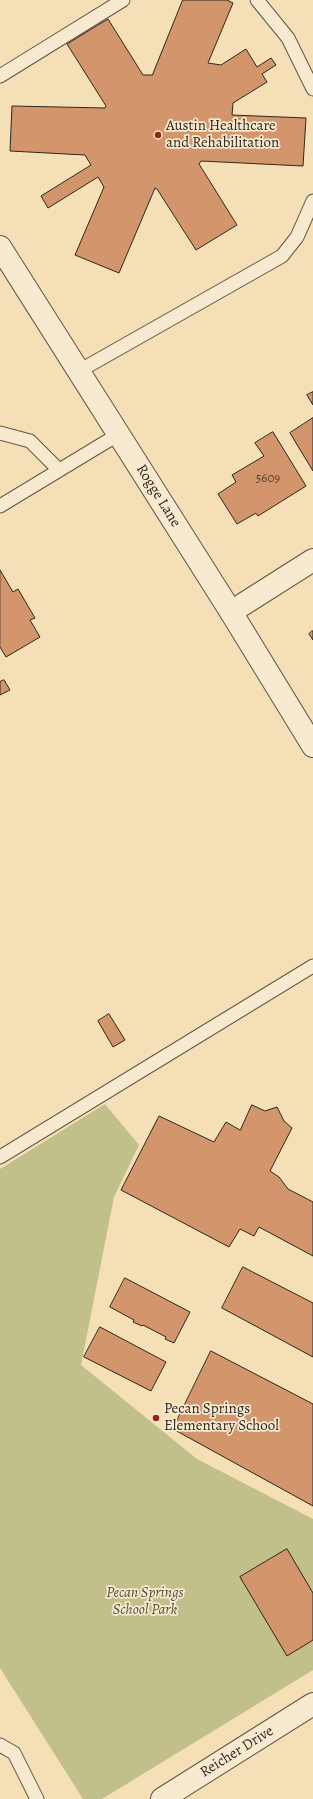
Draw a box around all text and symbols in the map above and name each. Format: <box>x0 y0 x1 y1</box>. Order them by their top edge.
place label: Austin Healthcare and Rehabilitation <box>166 117 279 152</box>
marker: Austin Healthcare and Rehabilitation <box>153 130 163 140</box>
street label: Rogge Lane <box>132 461 184 531</box>
house number: 5609 <box>256 471 280 487</box>
place label: Pecan Springs Elementary School <box>164 1400 279 1435</box>
marker: Pecan Springs Elementary School <box>151 1413 161 1423</box>
park label: Pecan Springs School Park <box>106 1584 184 1619</box>
street label: Reicher Drive <box>197 1722 277 1782</box>

